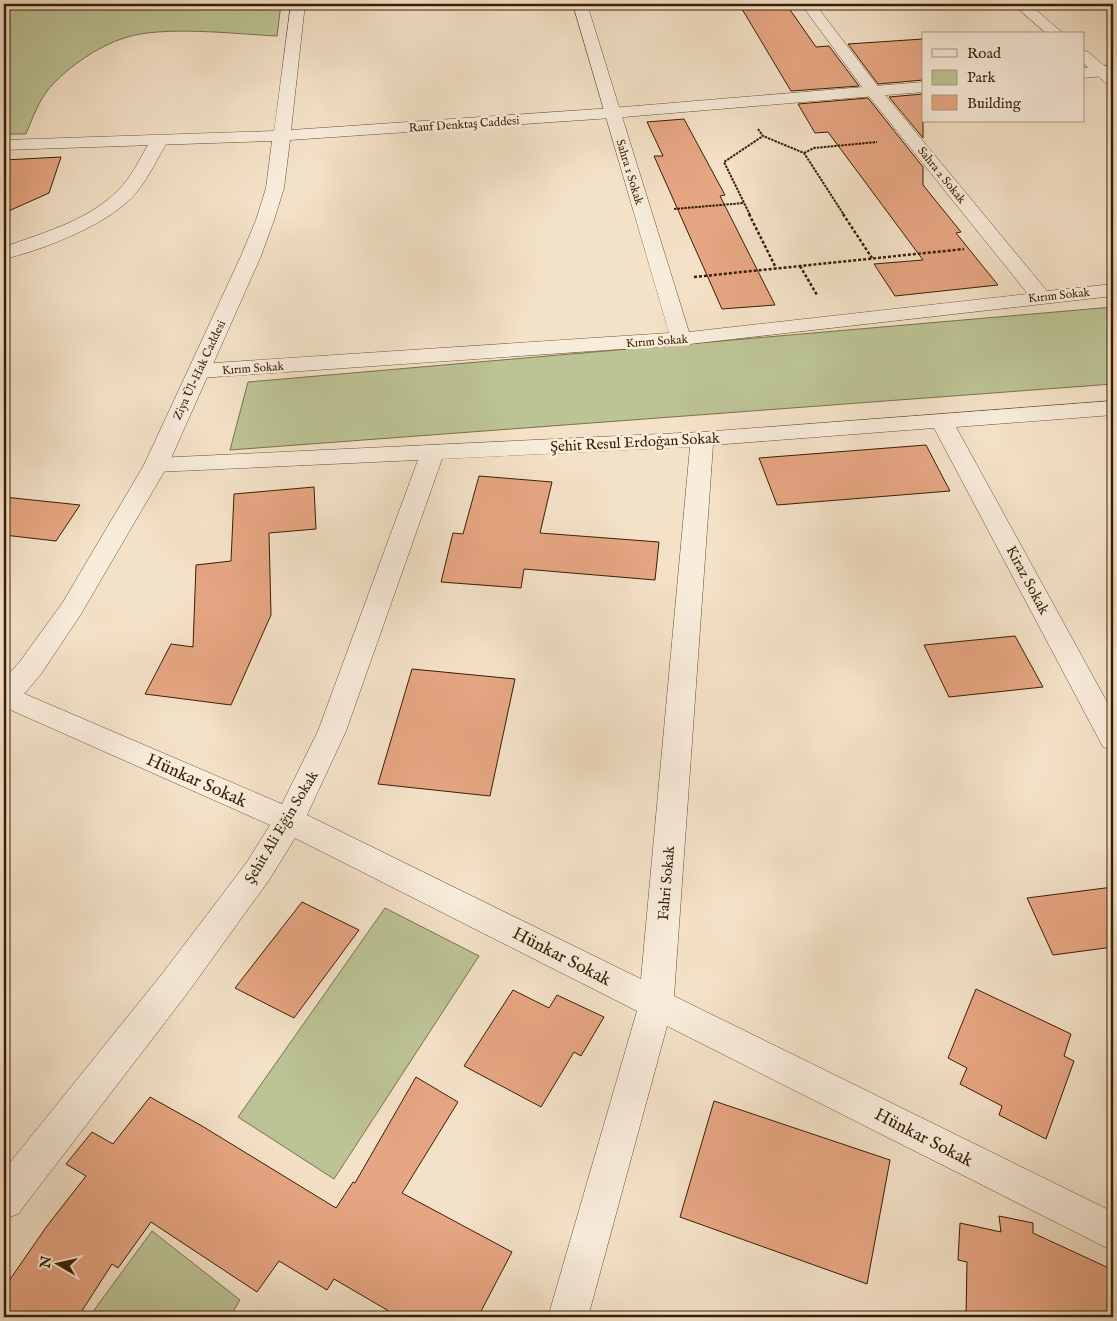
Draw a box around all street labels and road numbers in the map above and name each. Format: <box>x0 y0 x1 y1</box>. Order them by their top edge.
street label: Rauf Denktaş Caddesi <box>408 113 520 136</box>
street label: Sahra 1 Sokak <box>612 138 647 207</box>
street label: Sahra 2 Sokak <box>914 144 969 207</box>
street label: Kırım Sokak <box>1027 285 1091 306</box>
street label: Ziya Ül-Hak Caddesi <box>169 318 229 422</box>
street label: Kırım Sokak <box>626 332 689 351</box>
street label: Kırım Sokak <box>222 359 285 378</box>
street label: Şehit Resul Erdoğan Sokak <box>550 429 721 456</box>
street label: Kiraz Sokak <box>1001 543 1054 619</box>
street label: Hünkar Sokak <box>142 749 251 814</box>
street label: Şehit Ali Eğin Sokak <box>240 766 323 887</box>
street label: Fahri Sokak <box>654 844 679 921</box>
street label: Hünkar Sokak <box>508 923 615 992</box>
street label: Hünkar Sokak <box>870 1104 977 1173</box>

